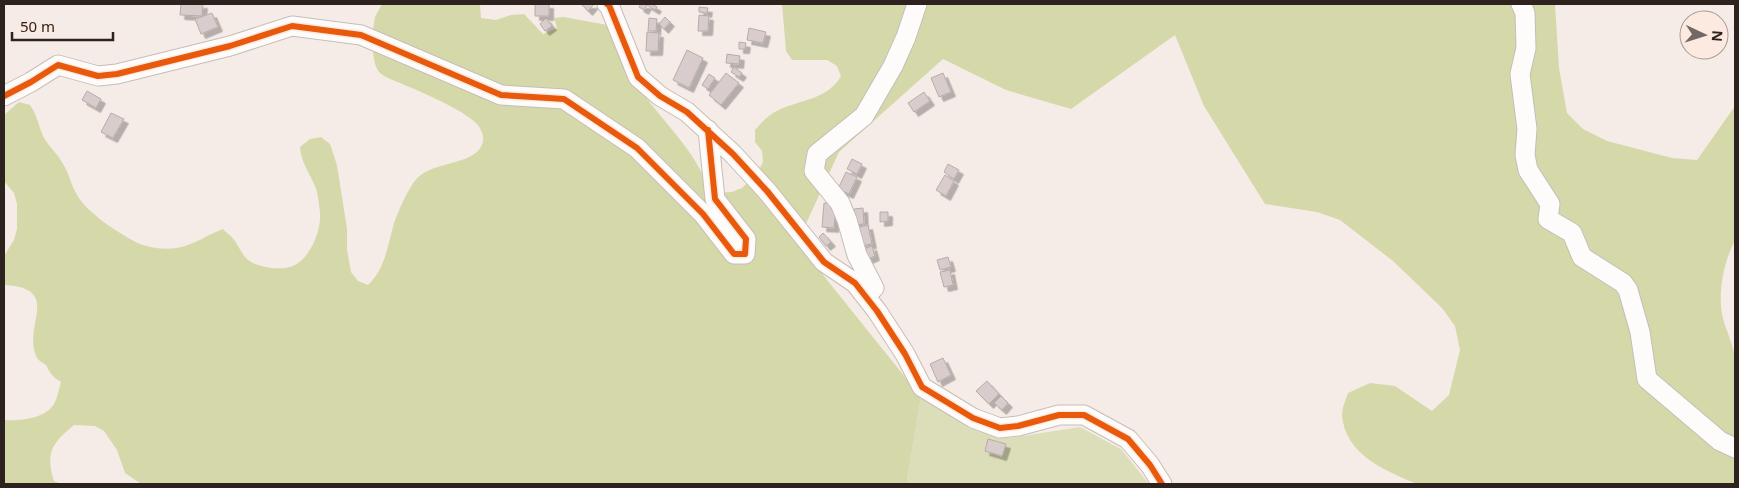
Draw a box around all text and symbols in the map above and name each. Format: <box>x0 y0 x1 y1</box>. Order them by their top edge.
scale bar <box>12 10 114 42</box>
north arrow <box>1679 10 1729 60</box>
text: 50 m <box>20 16 55 36</box>
text: N <box>1708 30 1727 42</box>

